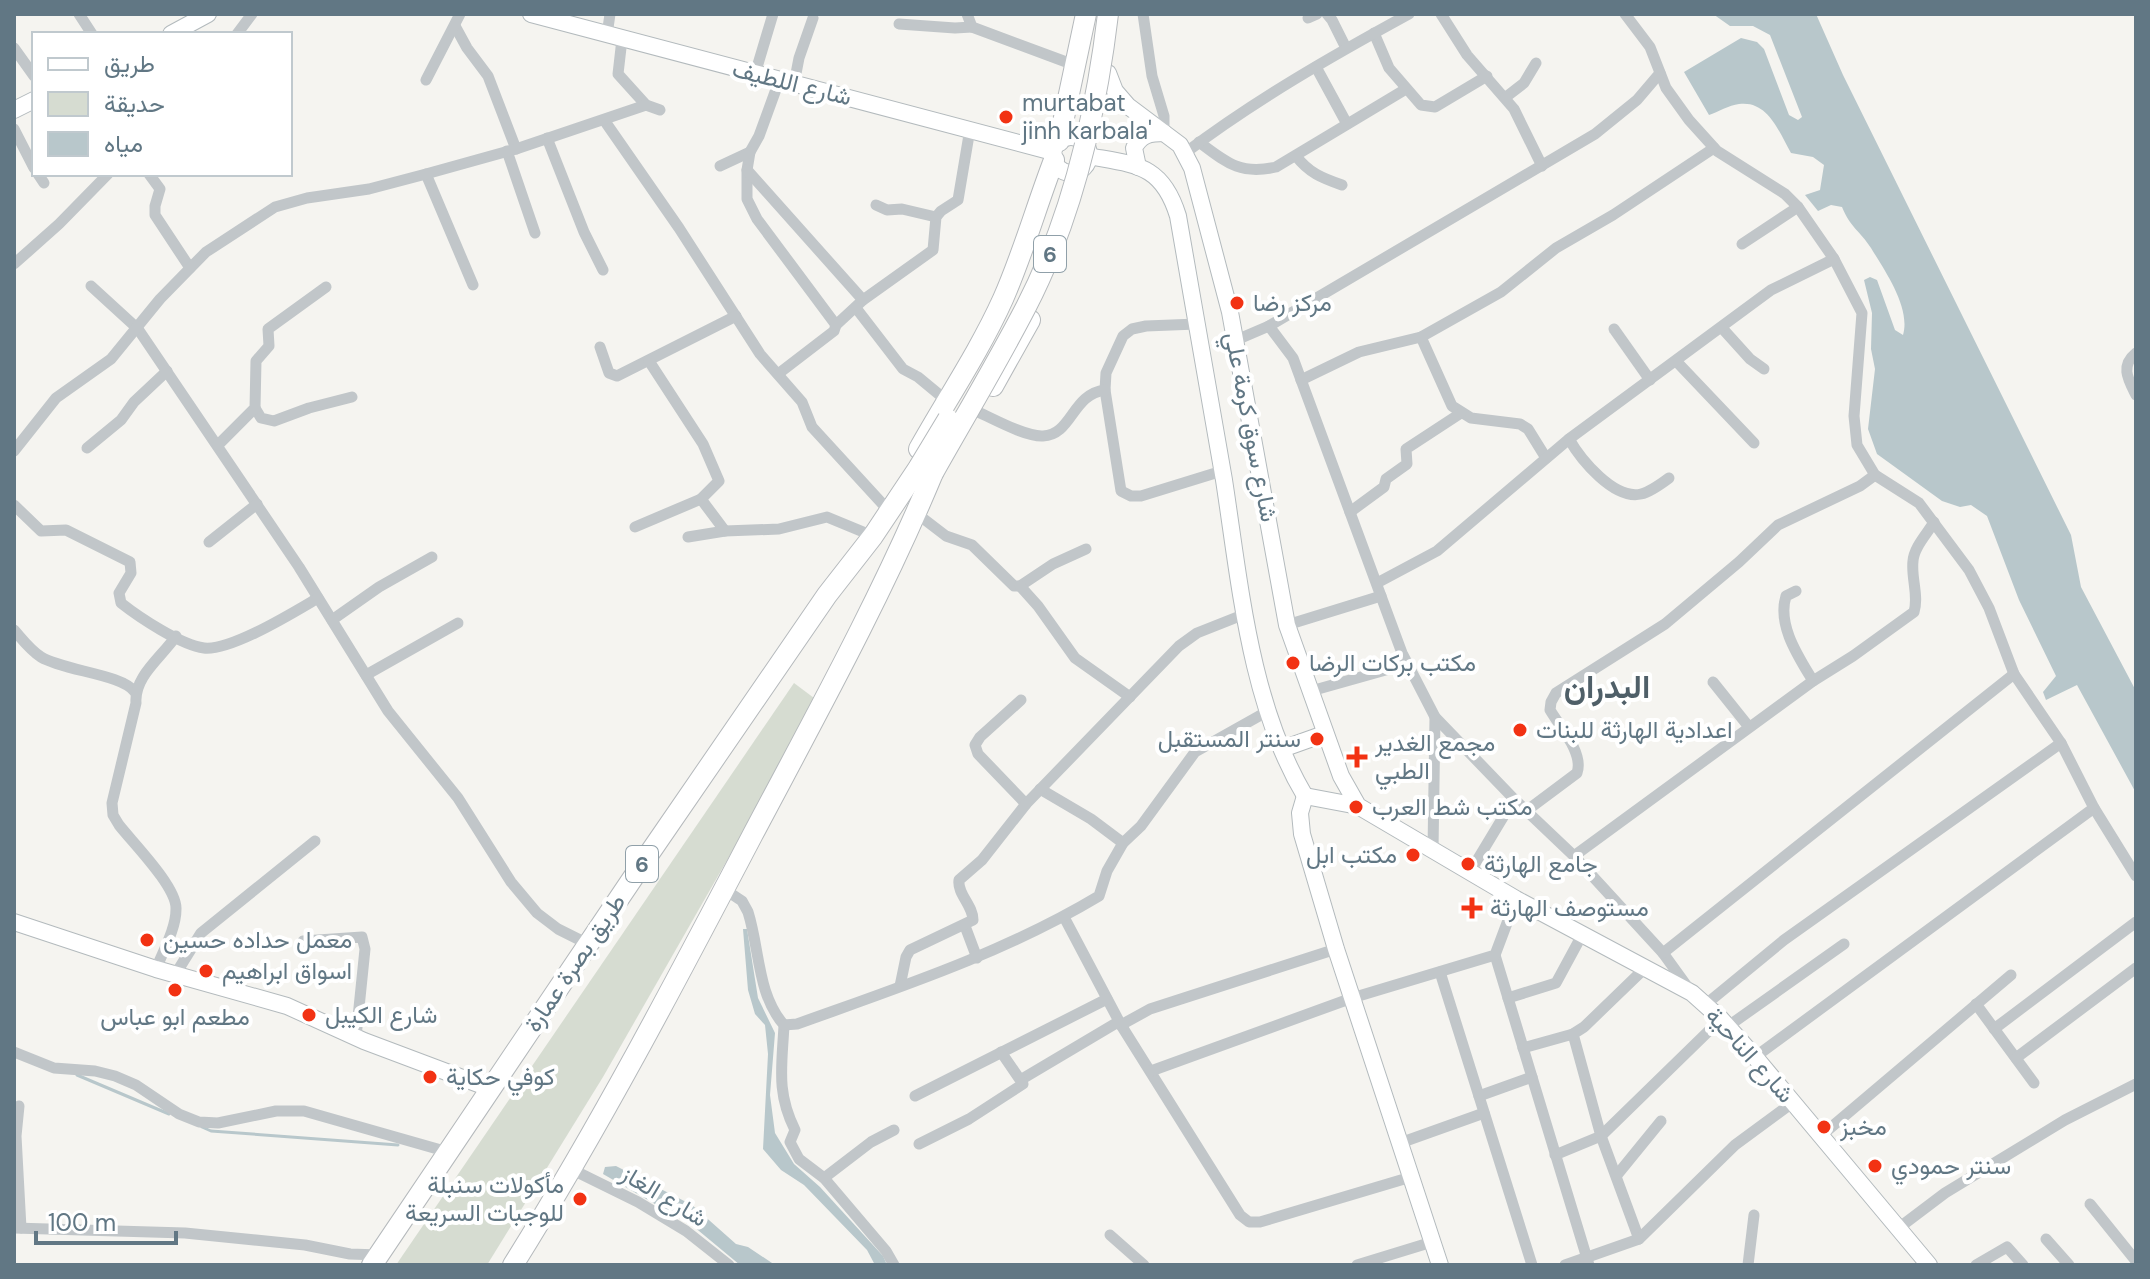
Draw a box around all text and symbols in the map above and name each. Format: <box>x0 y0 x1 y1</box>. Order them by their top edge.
legend <box>32 32 292 176</box>
text: طريق <box>104 48 155 79</box>
street label: شارع اللطيف <box>729 53 855 113</box>
place label: murtabat jinh karbala' <box>1021 87 1152 146</box>
text: حديقة <box>104 88 165 119</box>
marker: murtabat jinh karbala' <box>997 108 1015 126</box>
text: مياه <box>104 128 143 159</box>
road number: 6 <box>1034 236 1066 272</box>
place label: مركز رضا <box>1253 287 1332 318</box>
marker: مركز رضا <box>1228 294 1246 312</box>
street label: شارع سوق كرمة علي <box>1214 329 1285 525</box>
place label: مكتب بركات الرضا <box>1309 647 1476 678</box>
marker: مكتب بركات الرضا <box>1284 654 1302 672</box>
district label: البدران <box>1564 666 1650 708</box>
place label: اعدادية الهارثة للبنات <box>1536 714 1732 745</box>
marker: اعدادية الهارثة للبنات <box>1511 721 1529 739</box>
place label: سنتر المستقبل <box>1158 723 1301 754</box>
place label: مجمع الغدير الطبي <box>1374 727 1495 790</box>
marker: سنتر المستقبل <box>1308 730 1326 748</box>
marker: مجمع الغدير الطبي <box>1346 746 1368 768</box>
place label: مكتب شط العرب <box>1372 791 1533 822</box>
marker: مكتب شط العرب <box>1347 798 1365 816</box>
place label: مكتب ابل <box>1306 839 1397 870</box>
road number: 6 <box>626 846 658 882</box>
marker: مكتب ابل <box>1404 846 1422 864</box>
place label: جامع الهارثة <box>1484 848 1598 881</box>
marker: جامع الهارثة <box>1459 855 1477 873</box>
street label: طريق بصرة عمارة <box>517 888 632 1038</box>
place label: مستوصف الهارثة <box>1490 892 1649 923</box>
marker: مستوصف الهارثة <box>1461 897 1483 919</box>
place label: معمل حداده حسين <box>163 924 352 955</box>
marker: معمل حداده حسين <box>138 931 156 949</box>
place label: اسواق ابراهيم <box>222 955 352 987</box>
marker: اسواق ابراهيم <box>197 962 215 980</box>
marker: مطعم ابو عباس <box>166 981 184 999</box>
place label: شارع الكيبل <box>325 999 438 1031</box>
street label: شارع الناحية <box>1698 1000 1802 1110</box>
place label: مطعم ابو عباس <box>100 1001 250 1033</box>
marker: شارع الكيبل <box>300 1006 318 1024</box>
place label: كوفي حكاية <box>446 1061 555 1096</box>
marker: كوفي حكاية <box>421 1068 439 1086</box>
place label: مخبز <box>1839 1111 1887 1142</box>
marker: مخبز <box>1815 1118 1833 1136</box>
place label: سنتر حمودي <box>1891 1150 2011 1185</box>
street label: شارع الغاز <box>614 1157 713 1234</box>
marker: سنتر حمودي <box>1866 1157 1884 1175</box>
place label: مأكولات سنبلة للوجبات السريعة <box>405 1169 564 1228</box>
marker: مأكولات سنبلة للوجبات السريعة <box>571 1190 589 1208</box>
scale bar <box>36 1195 176 1245</box>
text: 100 m <box>48 1207 116 1238</box>

